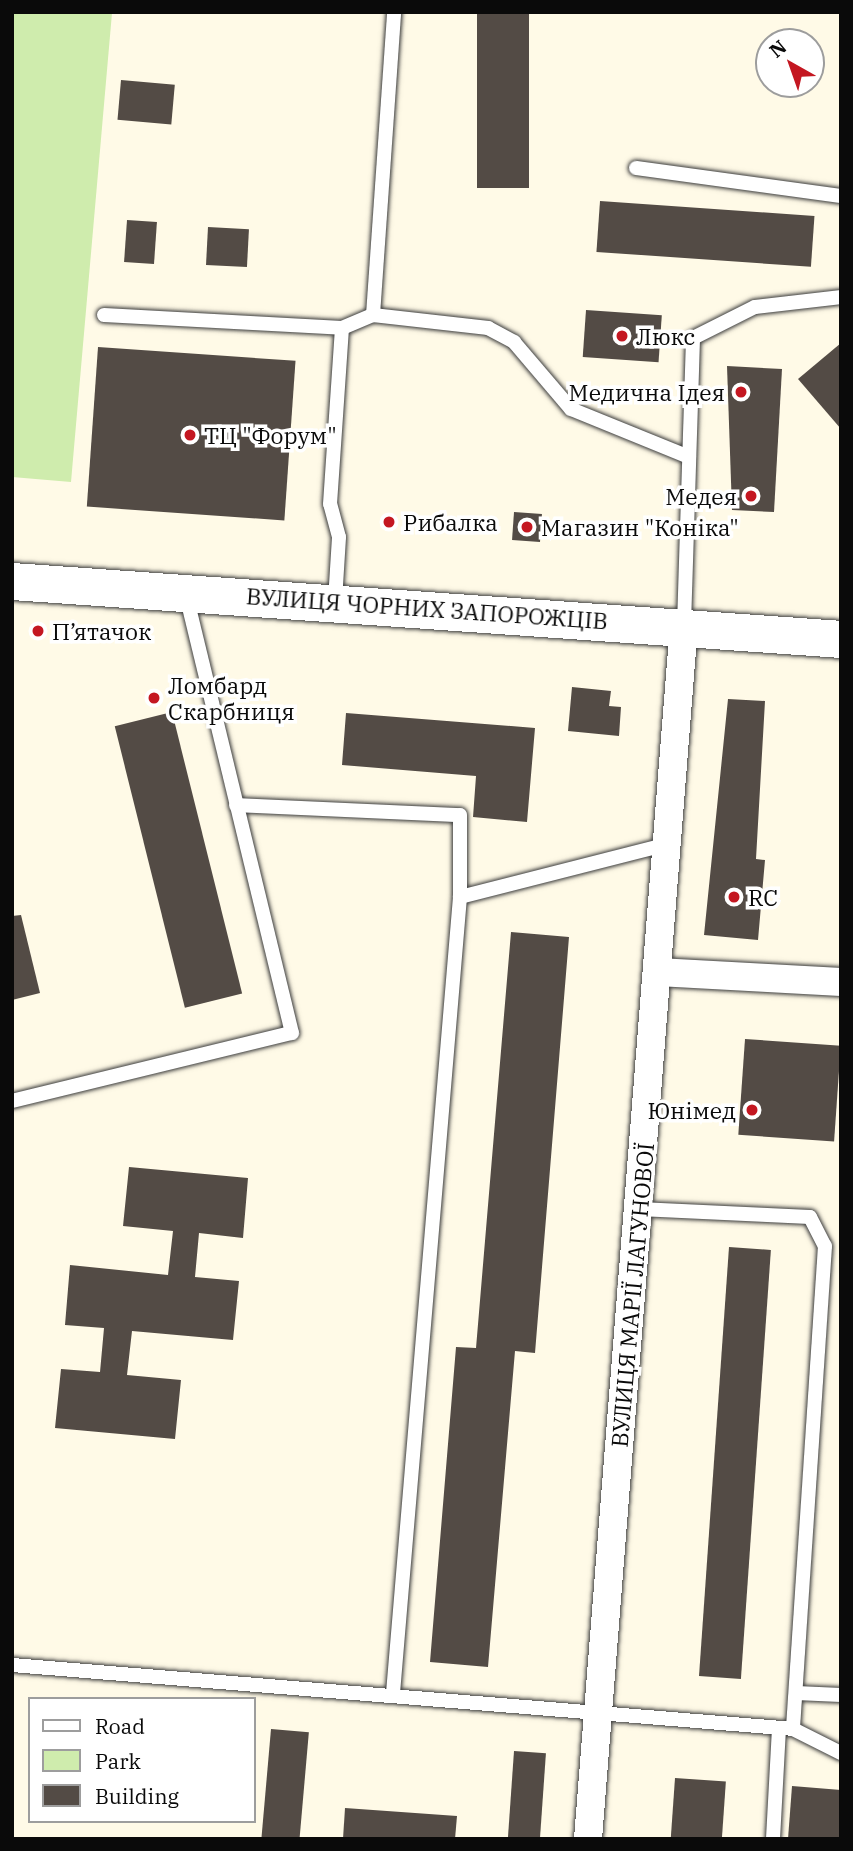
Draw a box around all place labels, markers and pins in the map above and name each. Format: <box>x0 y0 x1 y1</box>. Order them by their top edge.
place label: Люкс <box>636 322 695 350</box>
marker: Люкс <box>614 328 630 344</box>
place label: Медична Ідея <box>569 378 725 406</box>
marker: Медична Ідея <box>731 382 751 402</box>
place label: ТЦ "Форум" <box>204 421 337 449</box>
marker: ТЦ "Форум" <box>182 427 198 443</box>
place label: Медея <box>665 482 737 510</box>
marker: Медея <box>743 488 759 504</box>
place label: Рибалка <box>403 508 498 536</box>
place label: Магазин "Коніка" <box>541 513 739 541</box>
marker: Рибалка <box>381 514 397 530</box>
marker: Магазин "Коніка" <box>519 519 535 535</box>
place label: П’ятачок <box>52 617 151 645</box>
marker: П’ятачок <box>30 623 46 639</box>
place label: Ломбард Скарбниця <box>168 671 295 725</box>
marker: Ломбард Скарбниця <box>146 690 162 706</box>
place label: RC <box>748 883 778 911</box>
marker: RC <box>726 889 742 905</box>
place label: Юнімед <box>647 1096 736 1124</box>
marker: Юнімед <box>742 1100 762 1120</box>

